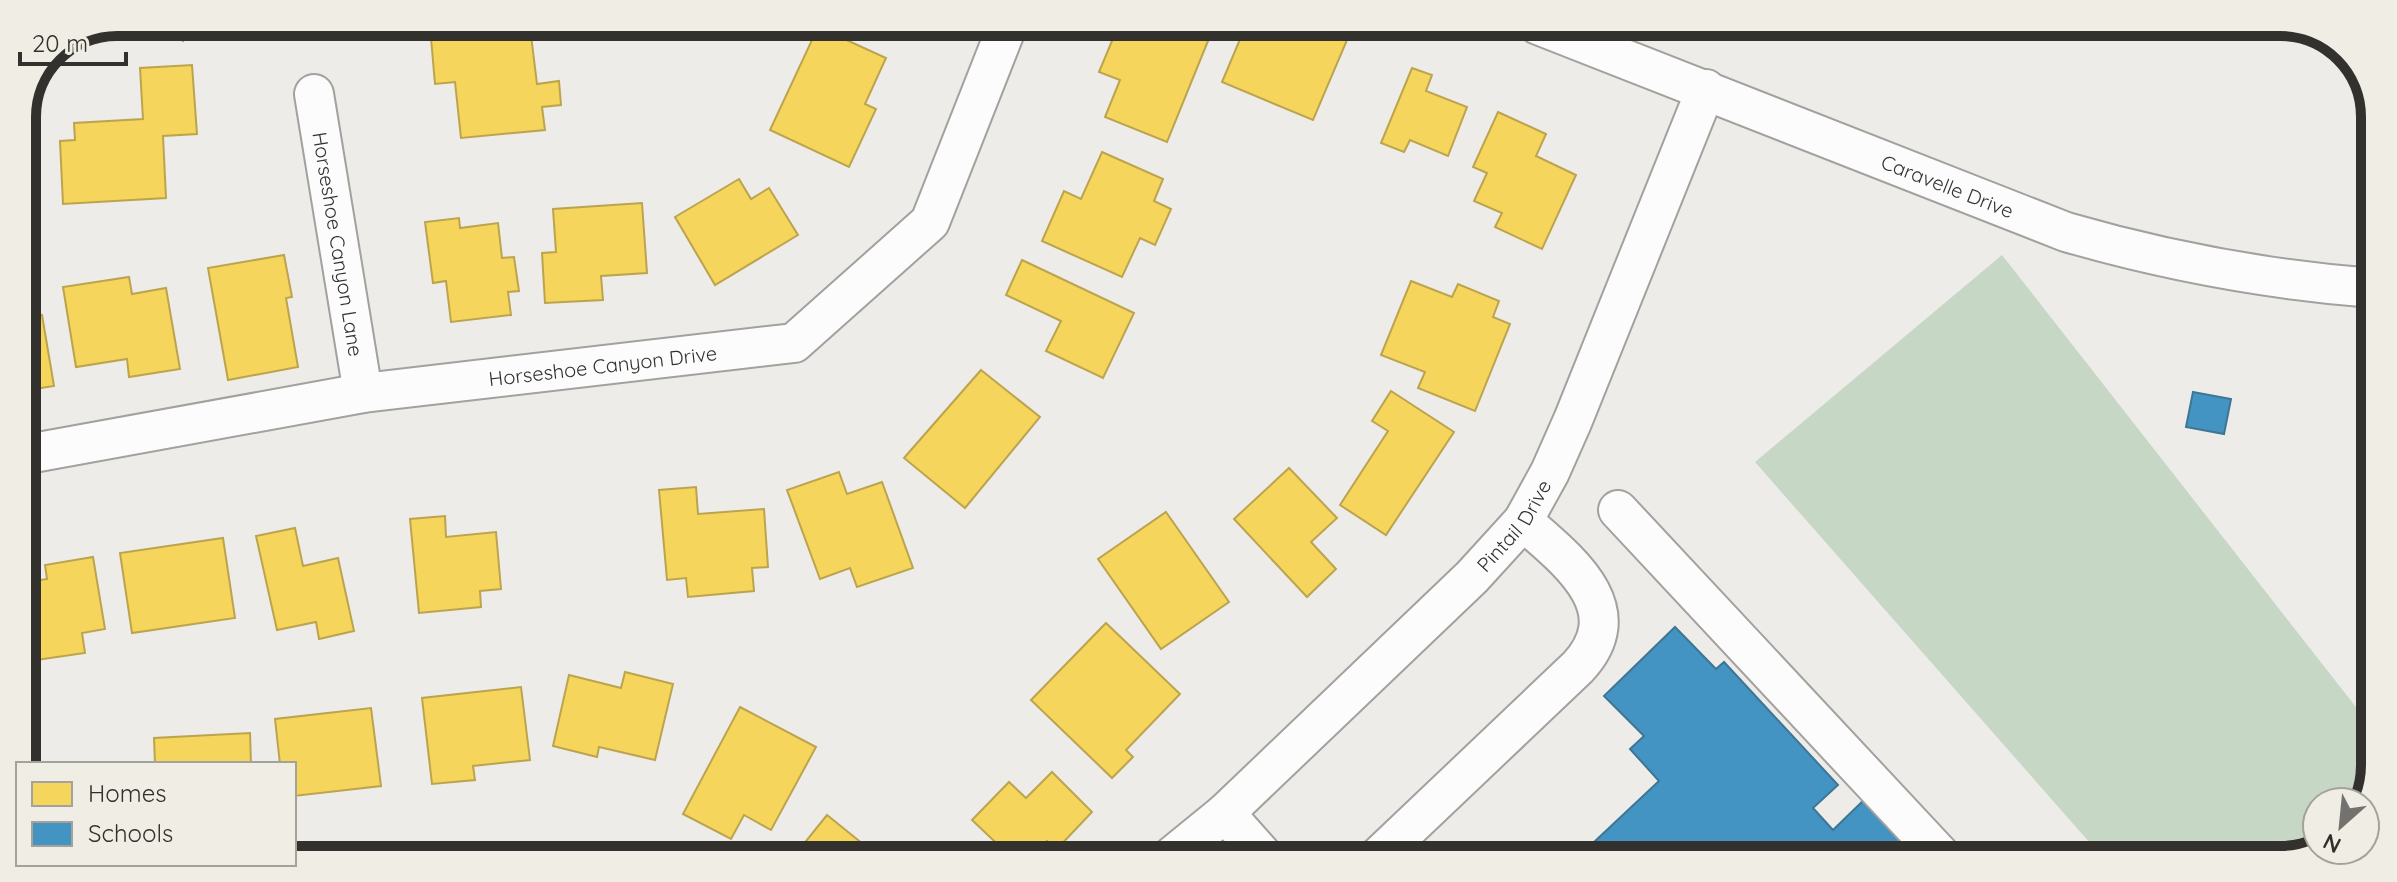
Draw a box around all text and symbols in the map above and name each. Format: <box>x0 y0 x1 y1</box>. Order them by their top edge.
scale bar <box>20 16 126 66</box>
text: 20 m <box>32 28 88 58</box>
street label: Horseshoe Canyon Lane <box>308 130 369 358</box>
street label: Caravelle Drive <box>1878 148 2018 223</box>
street label: Horseshoe Canyon Drive <box>487 340 718 391</box>
street label: Pintail Drive <box>1471 475 1556 576</box>
legend <box>16 762 296 866</box>
text: Homes <box>88 778 166 808</box>
north arrow <box>2301 786 2381 866</box>
text: Schools <box>88 818 173 848</box>
text: N <box>2318 828 2345 860</box>

